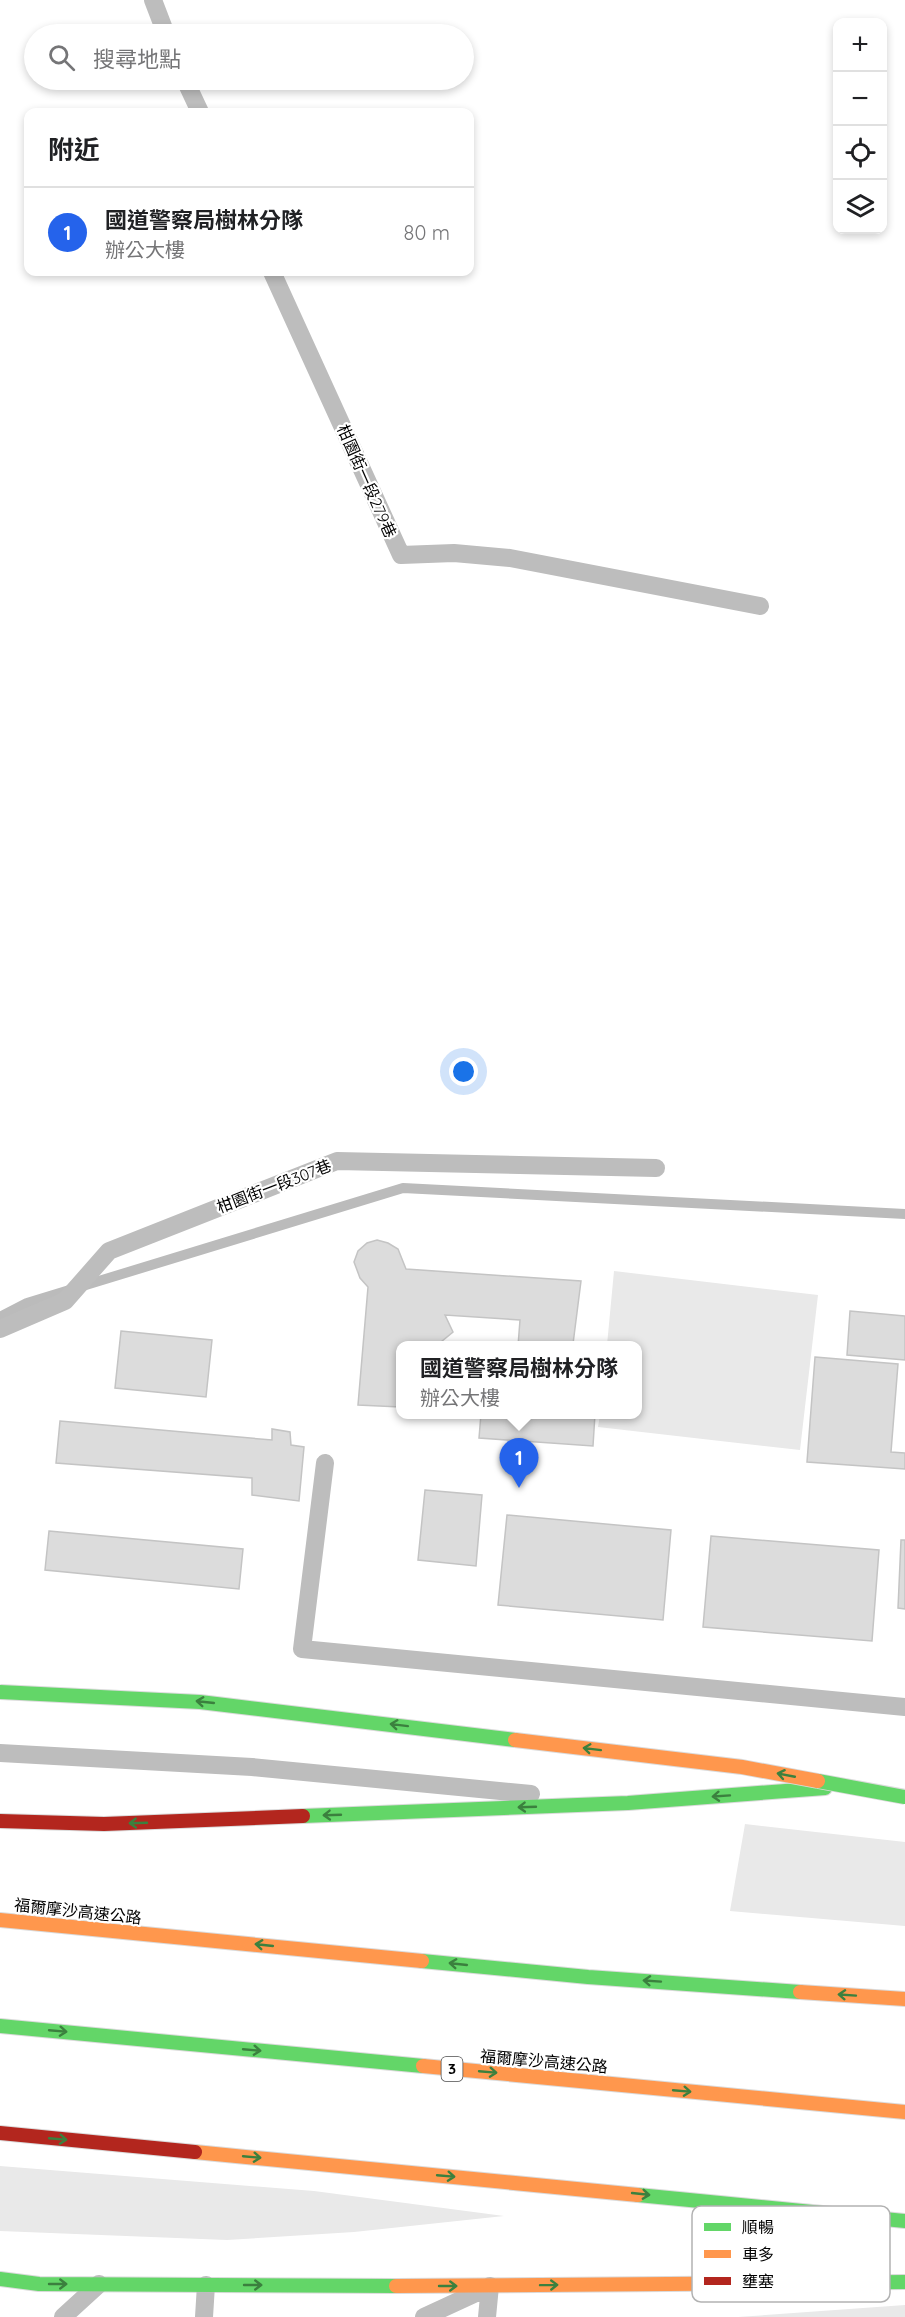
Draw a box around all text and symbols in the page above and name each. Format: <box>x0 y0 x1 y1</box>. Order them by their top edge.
map controls <box>833 18 887 234</box>
button: + <box>833 18 887 72</box>
search box <box>24 24 474 90</box>
icon: search <box>45 41 78 74</box>
text: 搜尋地點 <box>93 45 181 73</box>
button: − <box>833 72 887 126</box>
button: locate <box>833 126 887 180</box>
text: 附近 <box>48 133 100 166</box>
button: layers <box>833 180 887 234</box>
text: 國道警察局樹林分隊 <box>105 206 303 234</box>
text: 1 <box>64 220 71 245</box>
text: 80 m <box>404 220 450 245</box>
text: 辦公大樓 <box>105 237 185 262</box>
street label: 柑園街一段279巷 <box>333 421 401 541</box>
your location <box>449 1057 478 1086</box>
street label: 柑園街一段307巷 <box>214 1155 334 1217</box>
popup <box>396 1341 642 1419</box>
text: 國道警察局樹林分隊 <box>420 1354 618 1382</box>
text: 辦公大樓 <box>420 1385 500 1410</box>
pin: 1 <box>500 1438 538 1488</box>
one-way arrow <box>196 1696 216 1707</box>
one-way arrow <box>389 1720 409 1731</box>
one-way arrow <box>583 1743 603 1754</box>
one-way arrow <box>776 1769 796 1780</box>
one-way arrow <box>712 1791 731 1802</box>
one-way arrow <box>518 1801 538 1812</box>
one-way arrow <box>323 1809 343 1820</box>
one-way arrow <box>128 1817 148 1828</box>
street label: 福爾摩沙高速公路 <box>13 1894 143 1928</box>
one-way arrow <box>254 1939 274 1950</box>
one-way arrow <box>448 1958 468 1969</box>
one-way arrow <box>643 1975 663 1986</box>
one-way arrow <box>837 1989 857 2000</box>
one-way arrow <box>48 2026 68 2037</box>
one-way arrow <box>242 2045 262 2056</box>
street label: 福爾摩沙高速公路 <box>479 2045 609 2077</box>
road number: 3 <box>442 2057 462 2081</box>
one-way arrow <box>478 2067 498 2078</box>
one-way arrow <box>672 2086 692 2097</box>
one-way arrow <box>48 2134 68 2145</box>
one-way arrow <box>242 2152 262 2163</box>
one-way arrow <box>436 2171 456 2182</box>
one-way arrow <box>630 2189 650 2200</box>
legend <box>692 2206 890 2302</box>
text: 順暢 <box>742 2217 774 2237</box>
text: 車多 <box>742 2244 774 2264</box>
text: 壅塞 <box>742 2271 774 2291</box>
one-way arrow <box>48 2278 68 2290</box>
one-way arrow <box>243 2279 263 2291</box>
one-way arrow <box>438 2280 458 2292</box>
one-way arrow <box>538 2280 558 2291</box>

